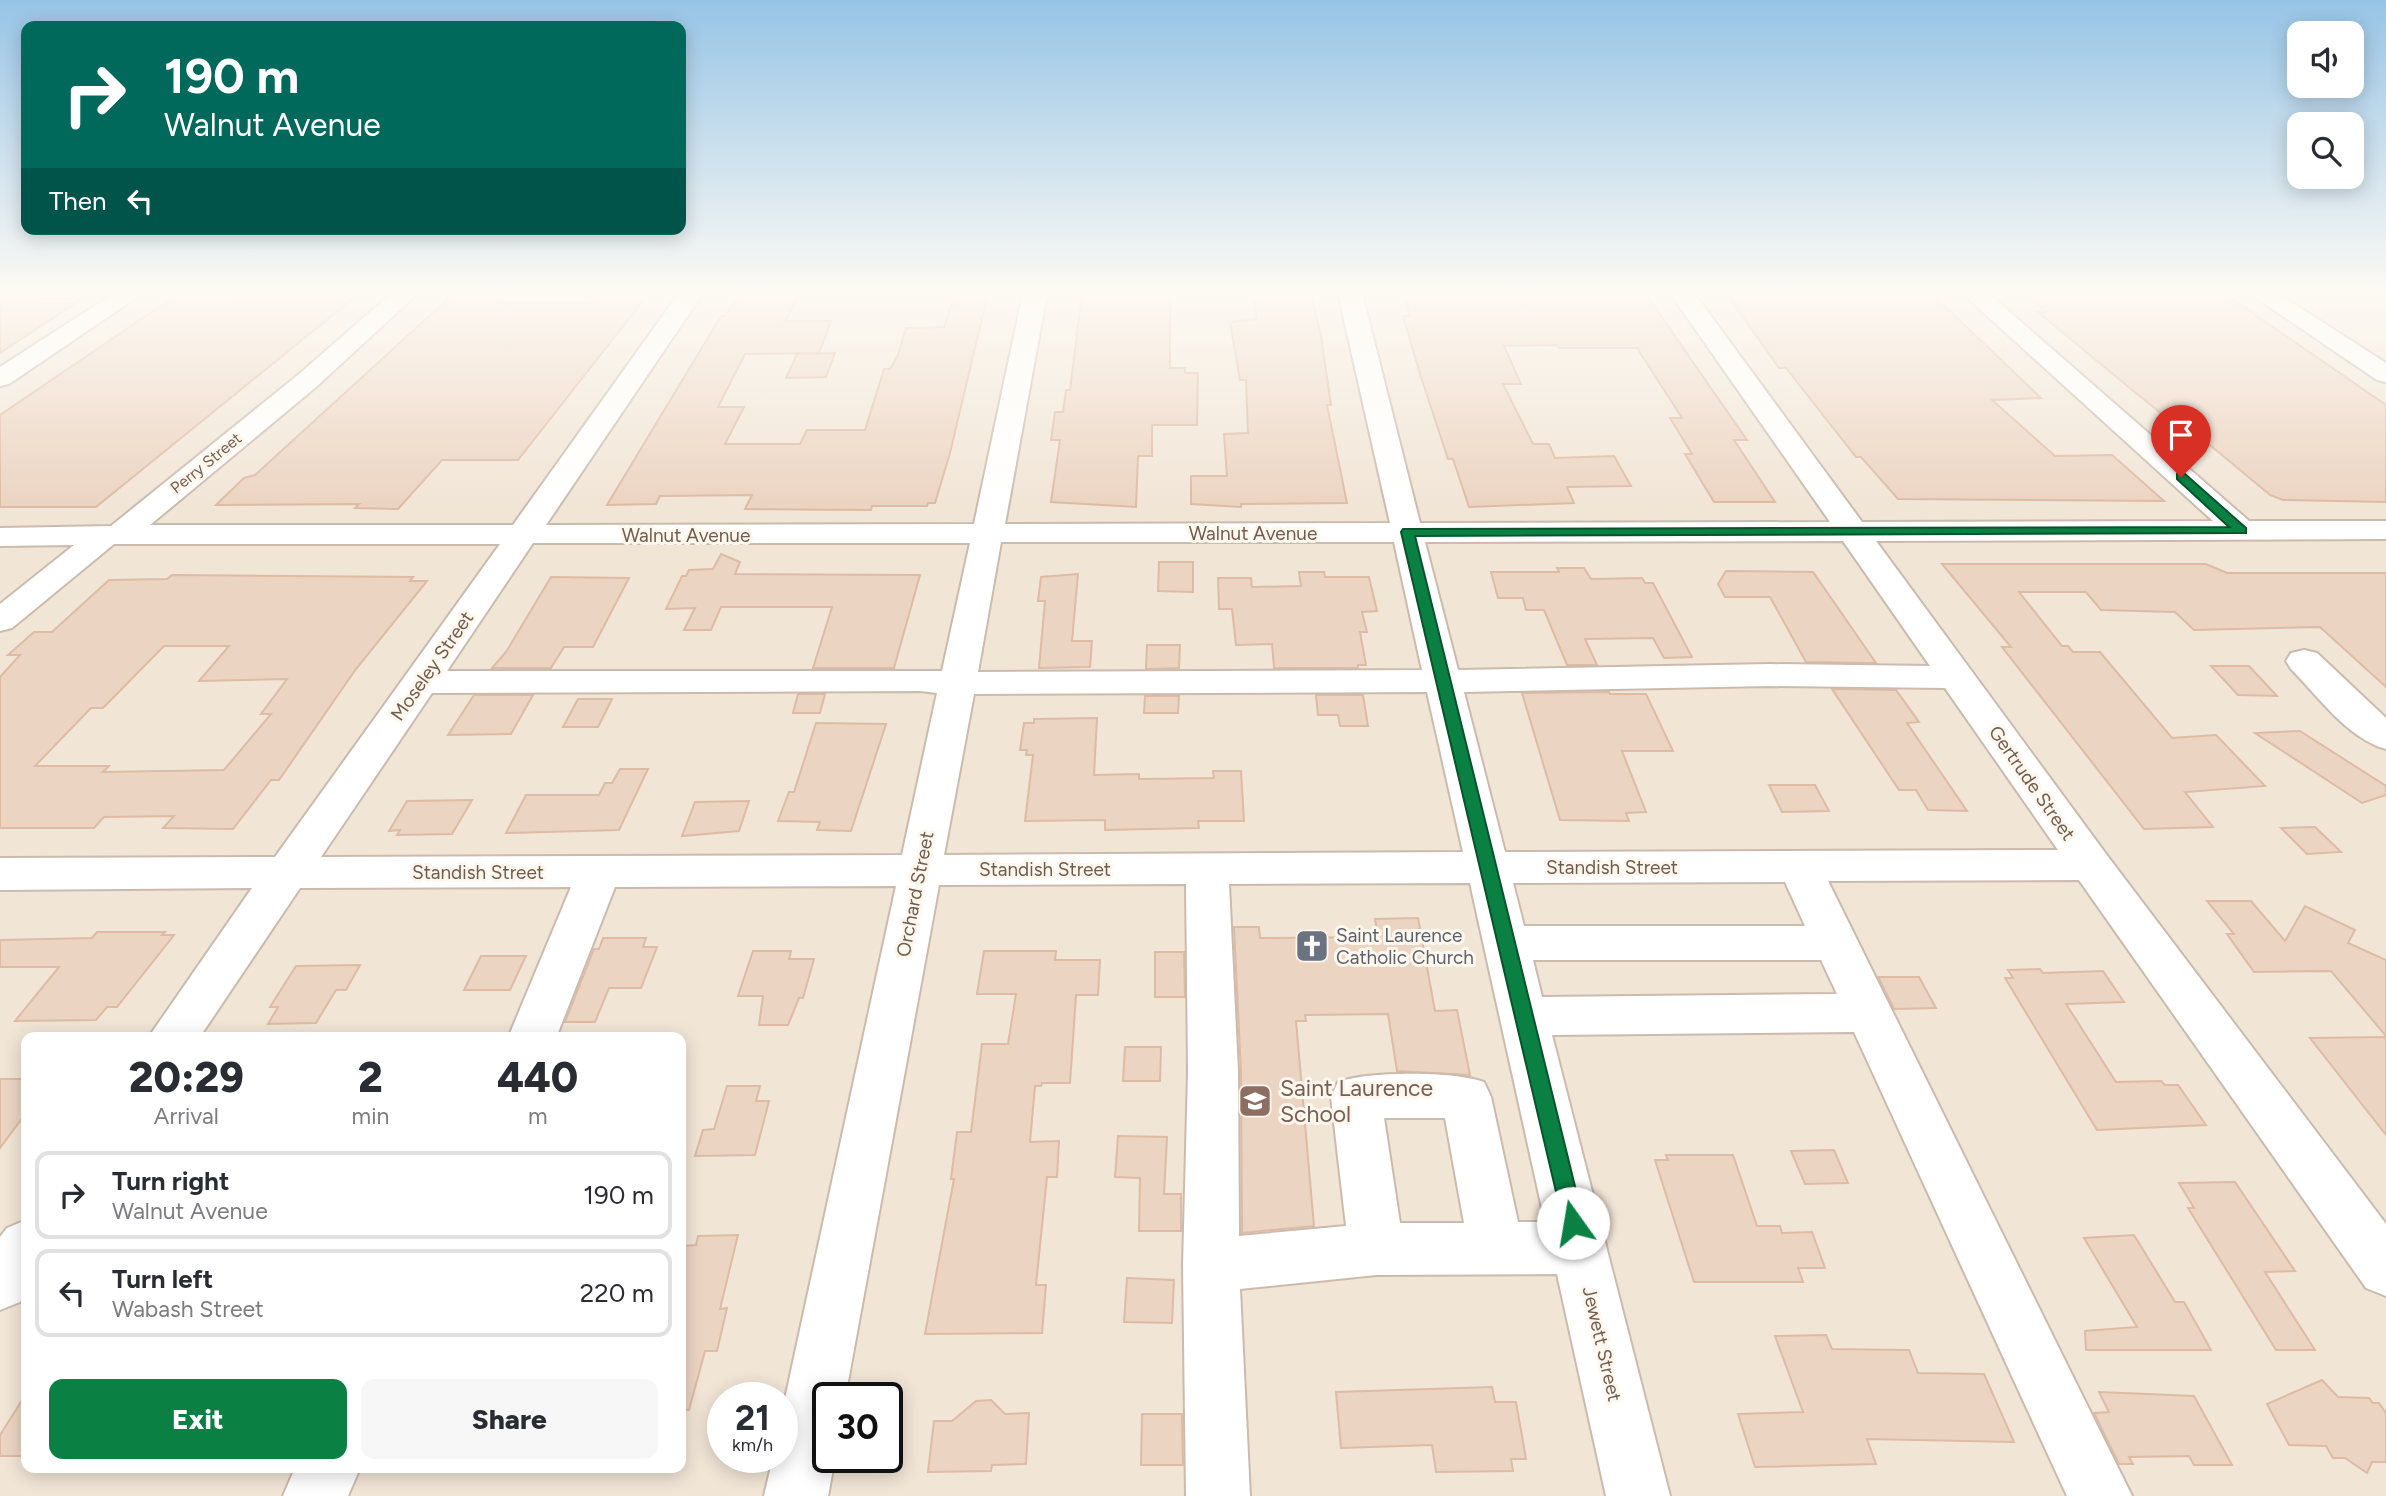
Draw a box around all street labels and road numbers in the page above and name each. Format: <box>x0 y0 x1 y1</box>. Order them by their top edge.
street label: Perry Street <box>167 429 245 497</box>
street label: Walnut Avenue <box>1189 522 1317 545</box>
street label: Walnut Avenue <box>622 524 750 547</box>
street label: Moseley Street <box>386 607 478 725</box>
street label: Gertrude Street <box>1984 721 2080 845</box>
street label: Orchard Street <box>892 829 938 959</box>
street label: Standish Street <box>1546 856 1678 879</box>
street label: Standish Street <box>979 858 1111 881</box>
street label: Standish Street <box>412 861 544 884</box>
street label: Jewett Street <box>1578 1284 1626 1404</box>

